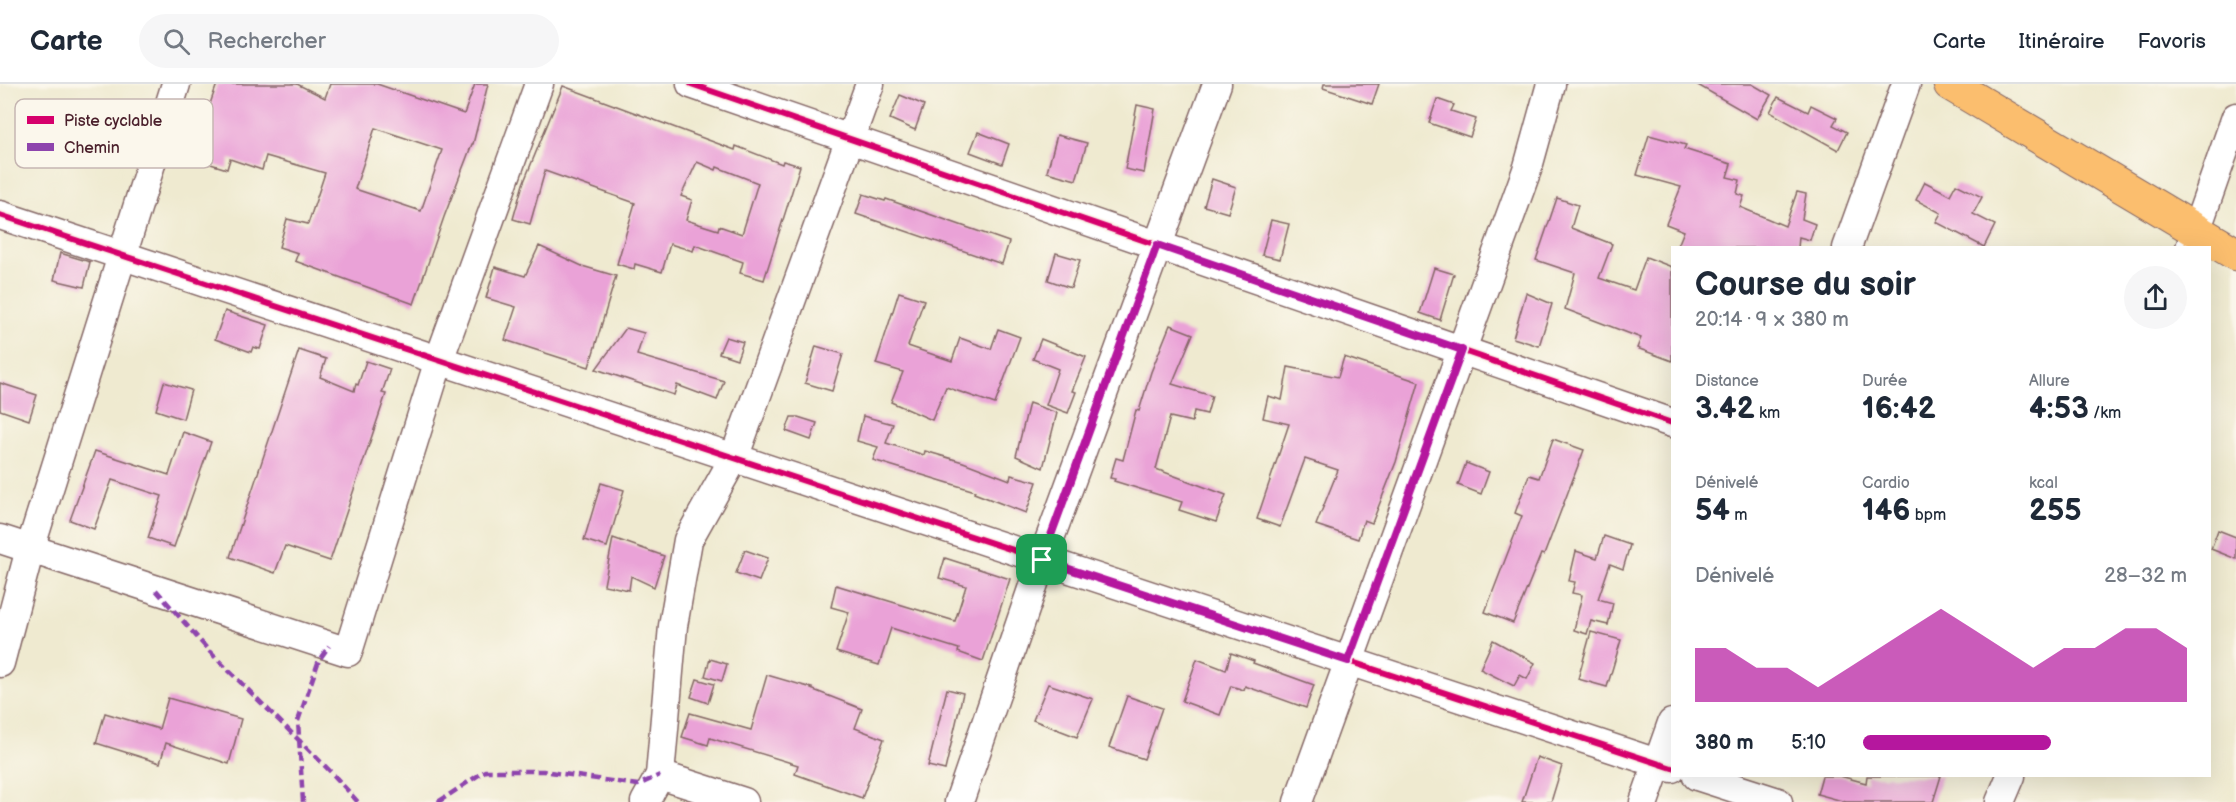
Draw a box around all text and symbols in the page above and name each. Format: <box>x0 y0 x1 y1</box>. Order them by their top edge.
search box <box>139 14 559 68</box>
text: Carte <box>30 25 103 58</box>
icon: search <box>160 25 193 58</box>
text: Rechercher <box>208 28 326 55</box>
text: Carte <box>1933 29 1986 54</box>
text: Itinéraire <box>2019 29 2105 54</box>
text: Favoris <box>2138 29 2206 54</box>
legend <box>15 99 213 168</box>
text: Piste cyclable <box>64 112 163 131</box>
text: Chemin <box>64 139 120 158</box>
text: Course du soir <box>1695 265 1916 305</box>
button: share <box>2124 266 2187 329</box>
text: 20:14 · 9 × 380 m <box>1695 308 1849 332</box>
text: Distance <box>1695 372 1759 391</box>
text: Durée <box>1862 372 1907 391</box>
text: Allure <box>2029 372 2070 391</box>
text: 3.42 <box>1695 391 1755 427</box>
text: 16:42 <box>1862 391 1936 427</box>
text: 4:53 <box>2029 391 2089 427</box>
text: km <box>1755 404 1780 423</box>
text: /km <box>2089 404 2121 423</box>
text: Dénivelé <box>1695 474 1758 493</box>
text: Cardio <box>1862 474 1910 493</box>
text: kcal <box>2029 474 2058 493</box>
text: 54 <box>1695 493 1730 529</box>
text: 146 <box>1862 493 1910 529</box>
text: 255 <box>2029 493 2082 529</box>
text: m <box>1730 506 1748 525</box>
text: bpm <box>1910 506 1946 525</box>
pin <box>1016 534 1067 585</box>
icon: arrive <box>1025 543 1058 576</box>
text: Dénivelé <box>1695 564 1774 588</box>
text: 28–32 m <box>2104 564 2187 588</box>
text: 380 m <box>1695 731 1754 755</box>
text: 5:10 <box>1791 731 1826 755</box>

